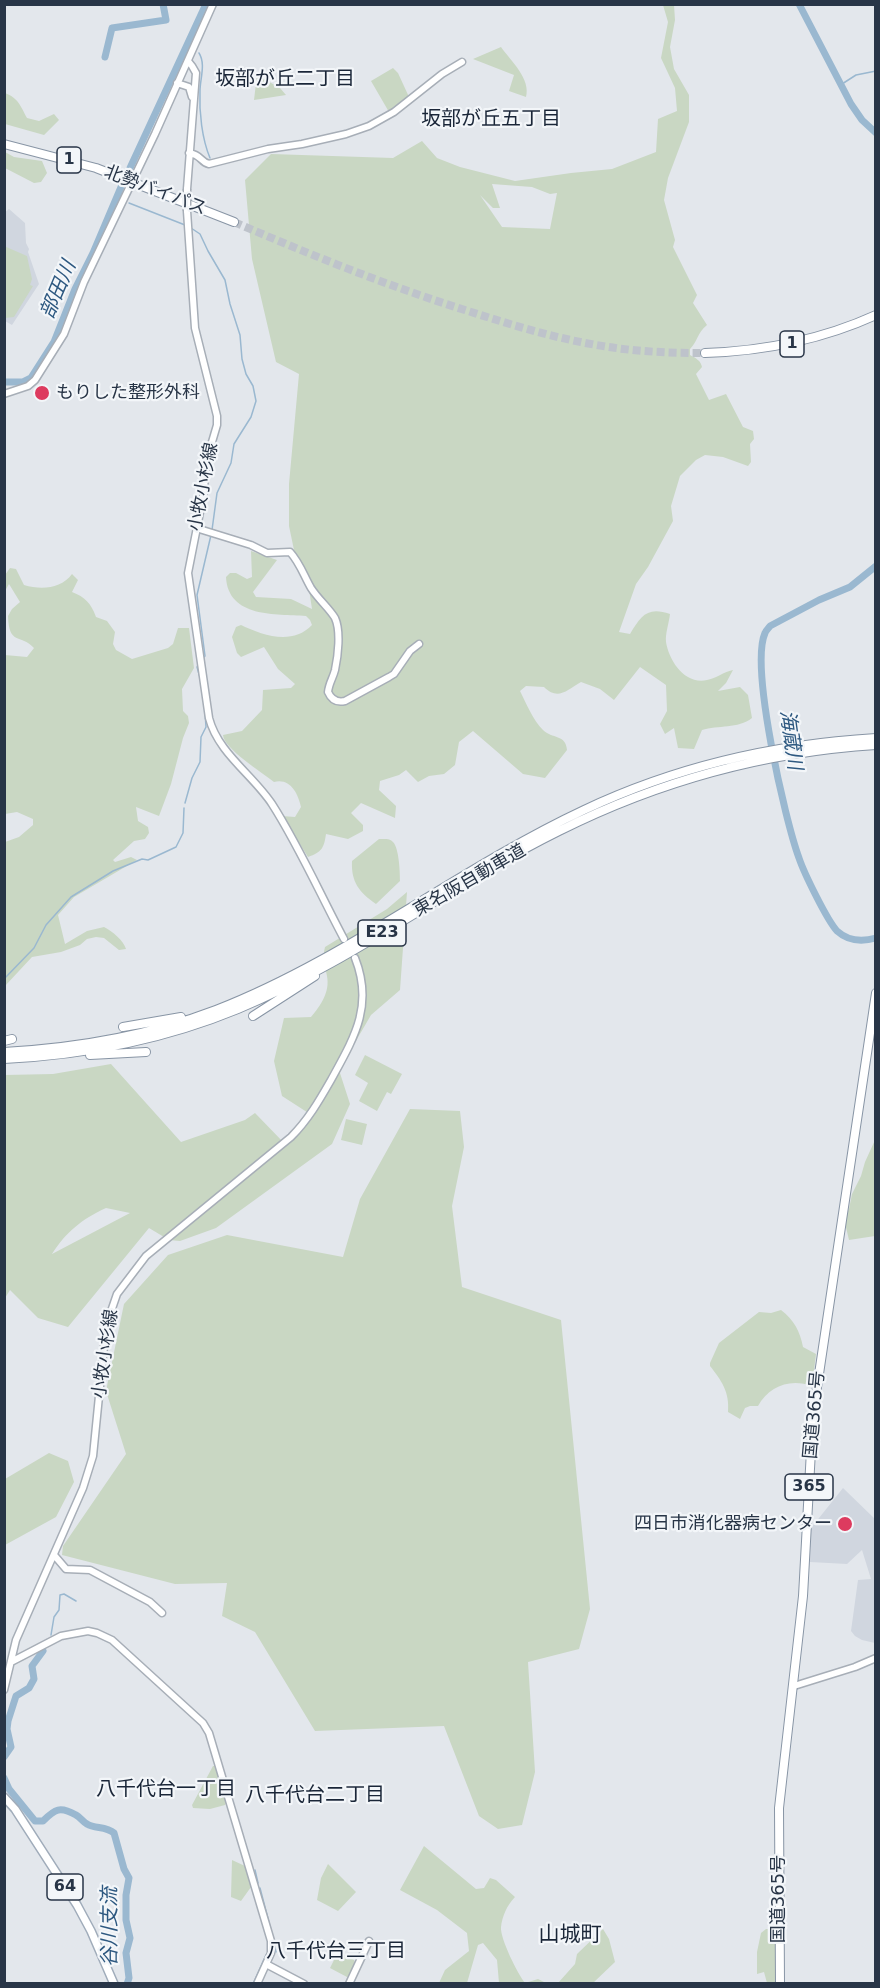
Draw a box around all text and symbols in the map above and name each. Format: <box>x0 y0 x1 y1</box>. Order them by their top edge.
district label: 坂部が丘二丁目 <box>215 68 355 92</box>
district label: 坂部が丘五丁目 <box>421 108 561 132</box>
road number: 1 <box>57 147 81 173</box>
street label: 北勢バイパス <box>101 162 209 220</box>
water label: 部田川 <box>36 258 82 322</box>
road number: 1 <box>780 331 804 357</box>
place label: もりした整形外科 <box>56 382 200 404</box>
marker: もりした整形外科 <box>33 384 51 402</box>
street label: 小牧小杉線 <box>185 441 223 533</box>
water label: 海蔵川 <box>774 709 806 771</box>
street label: 東名阪自動車道 <box>410 840 530 922</box>
road number: E23 <box>358 920 406 946</box>
street label: 小牧小杉線 <box>89 1308 123 1400</box>
street label: 国道365号 <box>800 1370 830 1460</box>
road number: 365 <box>785 1474 833 1500</box>
place label: 四日市消化器病センター <box>634 1513 832 1535</box>
marker: 四日市消化器病センター <box>836 1515 854 1533</box>
district label: 八千代台一丁目 <box>96 1778 236 1802</box>
district label: 八千代台二丁目 <box>245 1784 385 1808</box>
street label: 国道365号 <box>768 1855 790 1943</box>
road number: 64 <box>47 1874 83 1900</box>
water label: 谷川支流 <box>99 1887 123 1967</box>
district label: 山城町 <box>539 1923 601 1949</box>
district label: 八千代台三丁目 <box>266 1940 406 1964</box>

